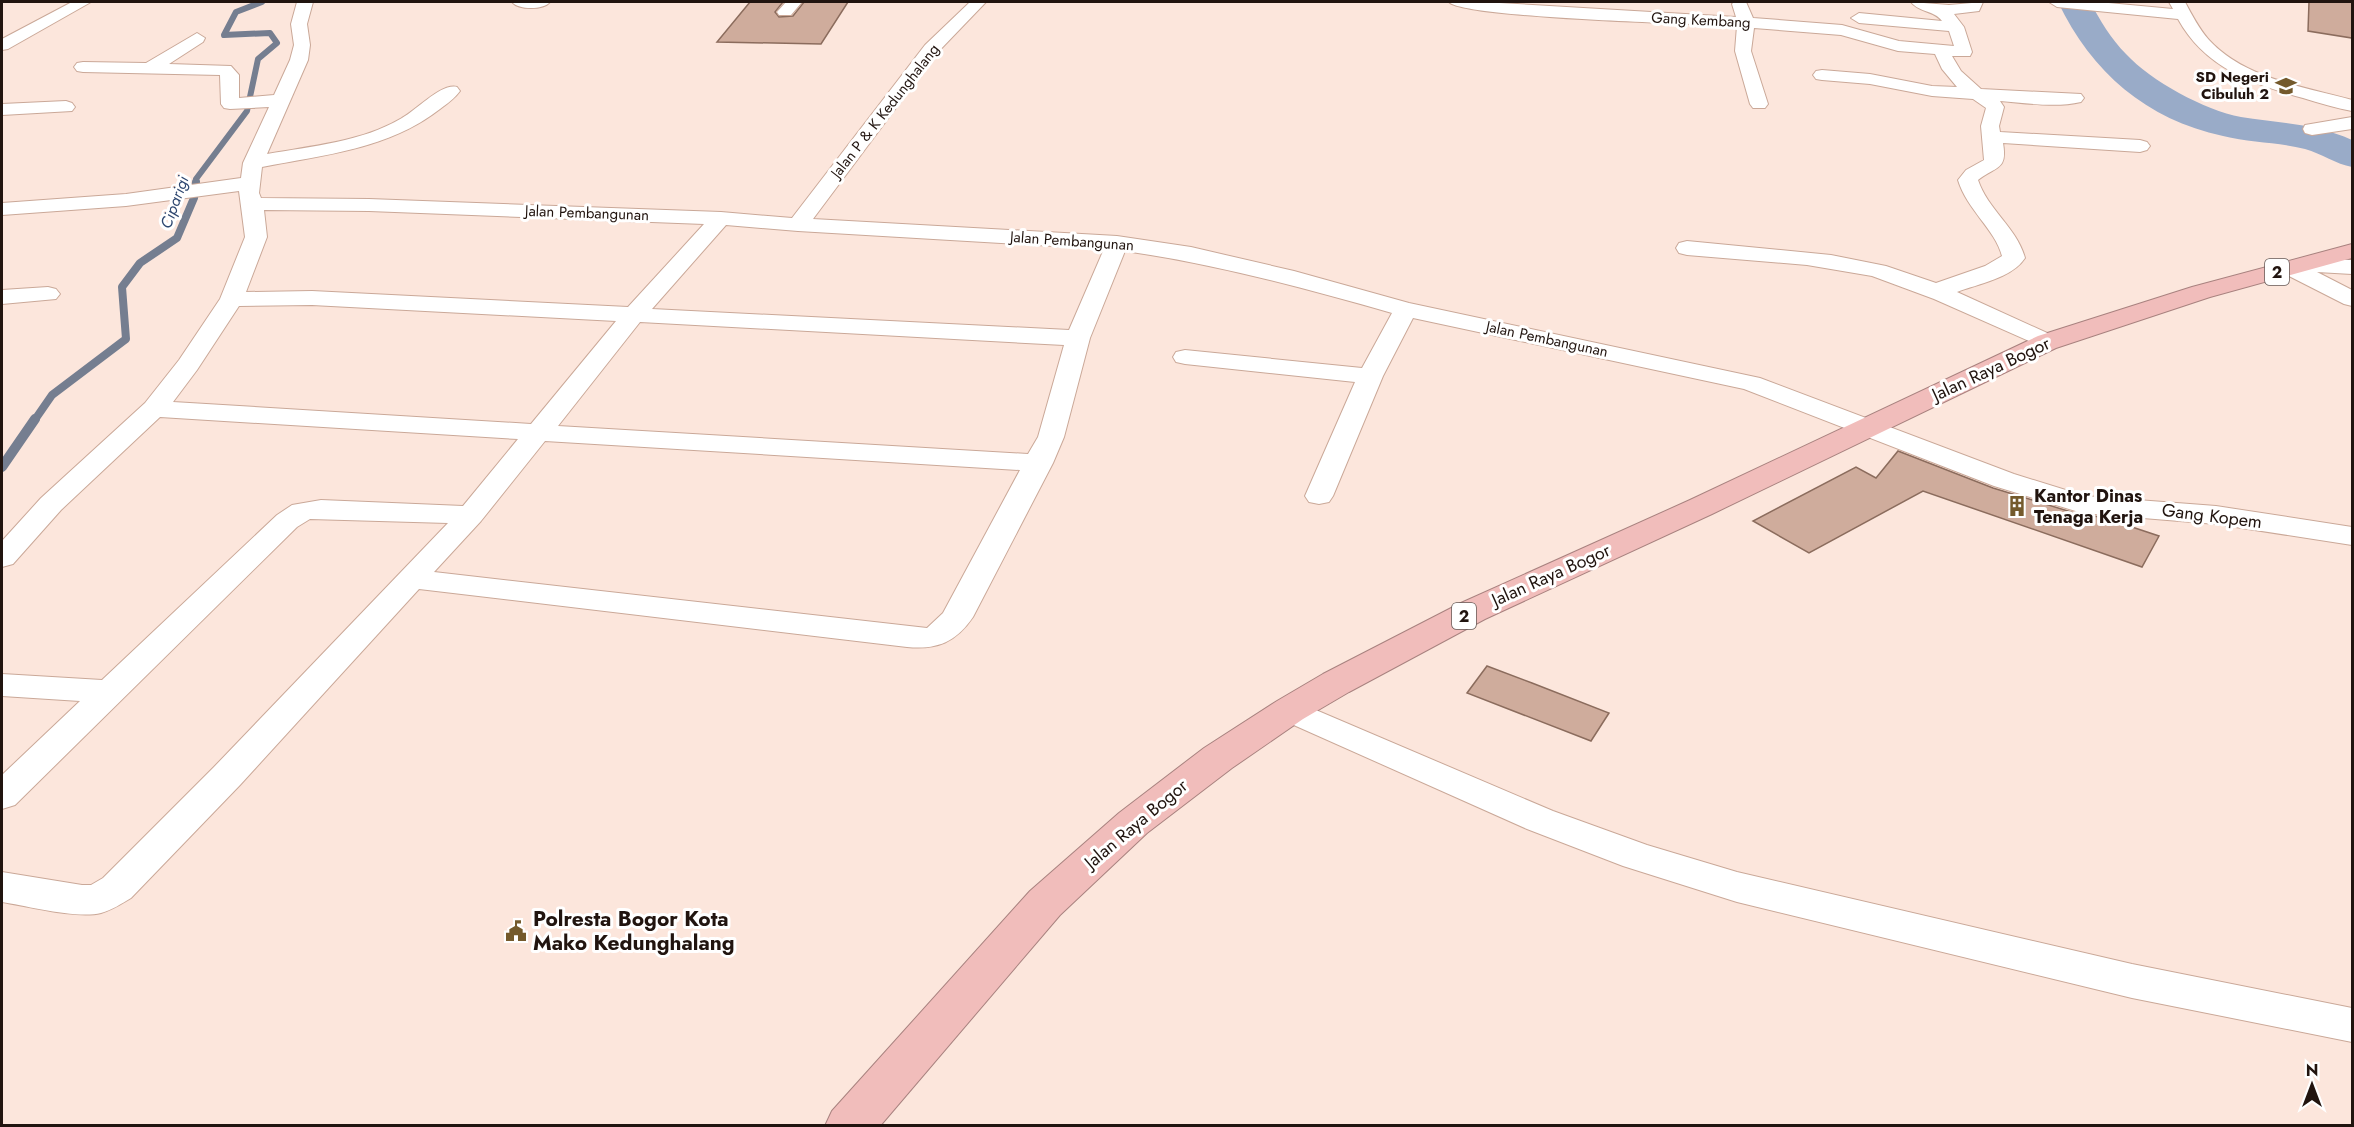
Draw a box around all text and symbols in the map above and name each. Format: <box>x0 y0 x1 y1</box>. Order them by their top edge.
street label: Gang Kembang <box>1651 6 1751 34</box>
street label: Jalan P & K Kedunghalang <box>824 39 944 184</box>
place label: SD Negeri Cibuluh 2 <box>2196 66 2269 105</box>
school or university icon: SD Negeri Cibuluh 2 <box>2274 74 2298 98</box>
water label: Ciparigi <box>154 172 195 232</box>
street label: Jalan Pembangunan <box>523 200 649 226</box>
street label: Jalan Pembangunan <box>1007 226 1135 256</box>
road number: 2 <box>2265 259 2289 285</box>
street label: Jalan Pembangunan <box>1482 315 1610 363</box>
street label: Jalan Raya Bogor <box>1926 330 2055 409</box>
place label: Kantor Dinas Tenaga Kerja <box>2034 483 2143 530</box>
building icon: Kantor Dinas Tenaga Kerja <box>2005 494 2029 518</box>
street label: Gang Kopem <box>2160 497 2264 535</box>
street label: Jalan Raya Bogor <box>1486 537 1615 614</box>
road number: 2 <box>1452 603 1476 629</box>
street label: Jalan Raya Bogor <box>1077 773 1194 876</box>
place label: Polresta Bogor Kota Mako Kedunghalang <box>533 904 735 958</box>
public building icon: Polresta Bogor Kota Mako Kedunghalang <box>504 919 528 943</box>
north arrow <box>2282 1055 2342 1115</box>
text: N <box>2306 1059 2318 1082</box>

